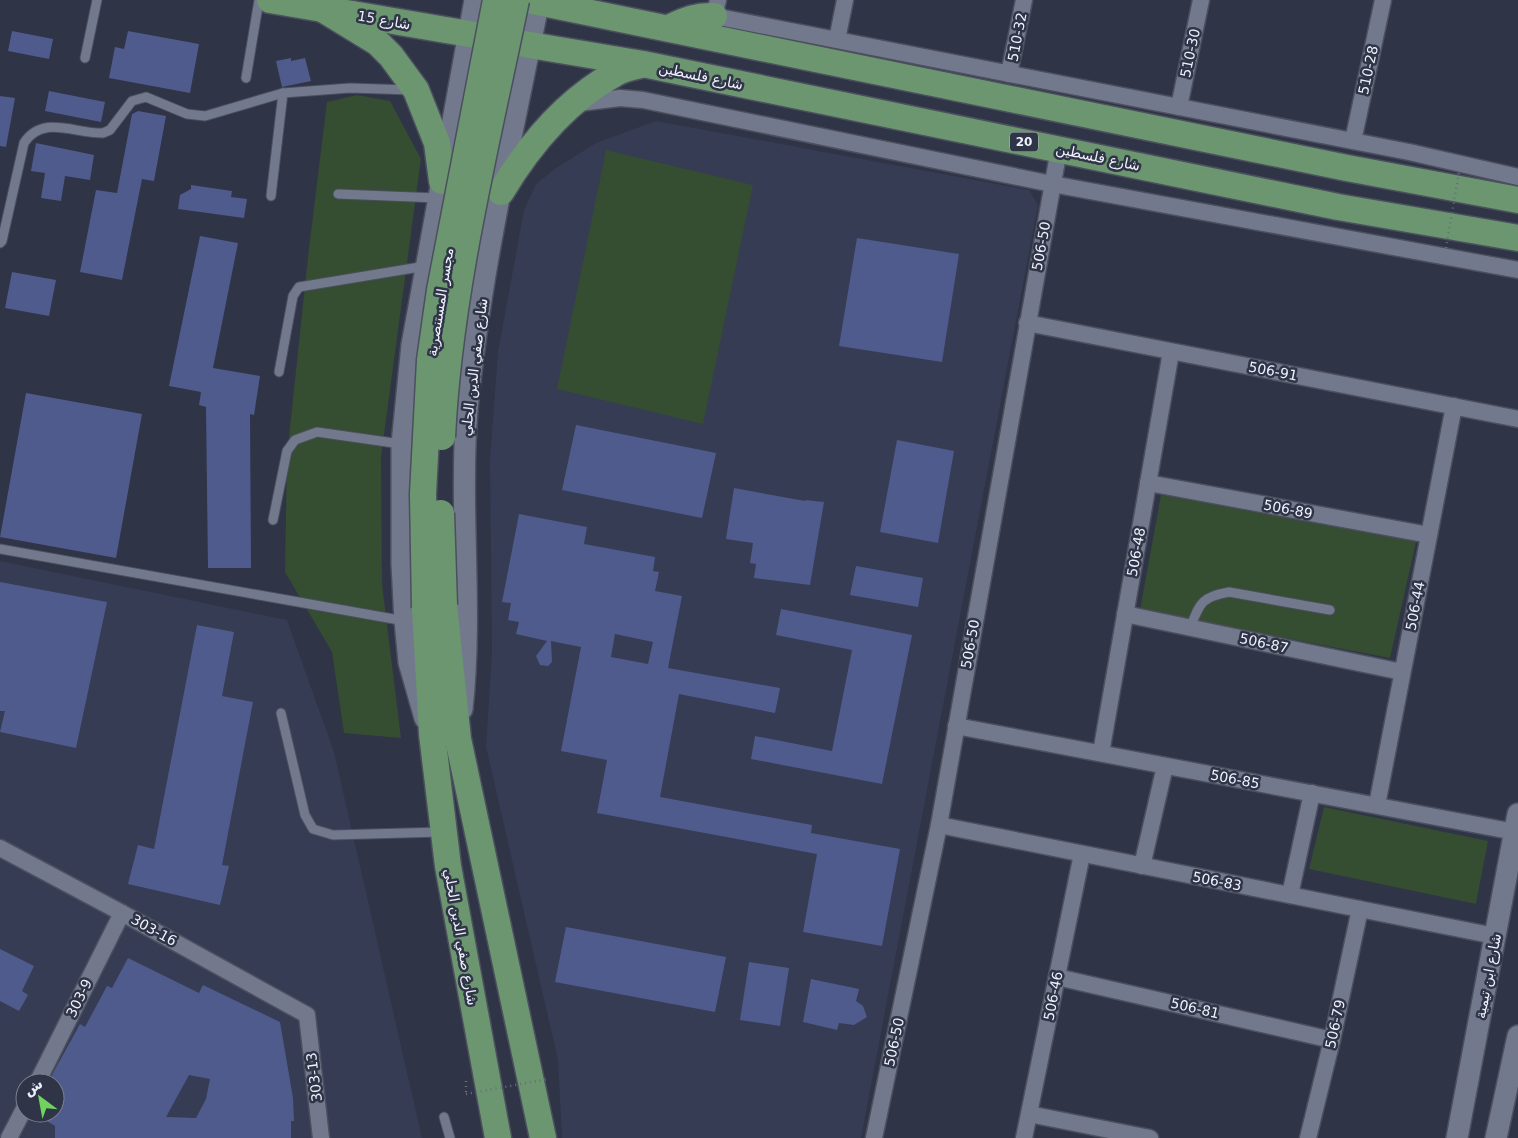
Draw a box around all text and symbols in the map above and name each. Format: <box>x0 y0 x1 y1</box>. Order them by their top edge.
street label: شارع 15 <box>356 7 412 33</box>
street label: 510-32 <box>1004 11 1030 63</box>
street label: 510-30 <box>1177 27 1203 79</box>
street label: 510-28 <box>1355 44 1381 96</box>
street label: شارع فلسطين <box>657 59 745 94</box>
road number: 20 <box>1010 132 1038 152</box>
street label: شارع فلسطين <box>1054 140 1142 175</box>
street label: 506-50 <box>1029 220 1053 272</box>
street label: مجسر المستنصرية <box>424 247 457 358</box>
street label: شارع صفي الدين الحلي <box>458 297 491 437</box>
street label: 506-91 <box>1247 358 1299 384</box>
street label: 506-89 <box>1262 496 1314 522</box>
street label: 506-48 <box>1124 526 1148 578</box>
street label: 506-44 <box>1402 580 1428 632</box>
street label: 506-50 <box>958 618 982 670</box>
street label: 506-87 <box>1238 630 1290 656</box>
street label: 506-85 <box>1209 766 1261 792</box>
street label: شارع صفي الدين الحلي <box>440 867 481 1007</box>
street label: 506-83 <box>1191 868 1243 894</box>
street label: 303-16 <box>128 911 180 949</box>
street label: شارع ابن تيمية <box>1472 932 1505 1020</box>
street label: 506-46 <box>1040 970 1066 1022</box>
street label: 303-9 <box>63 976 95 1020</box>
street label: 506-81 <box>1169 995 1221 1021</box>
street label: 506-79 <box>1322 998 1348 1050</box>
street label: 506-50 <box>881 1016 907 1068</box>
street label: 303-13 <box>303 1051 325 1103</box>
north arrow <box>15 1073 65 1123</box>
text: ش <box>21 1075 46 1099</box>

